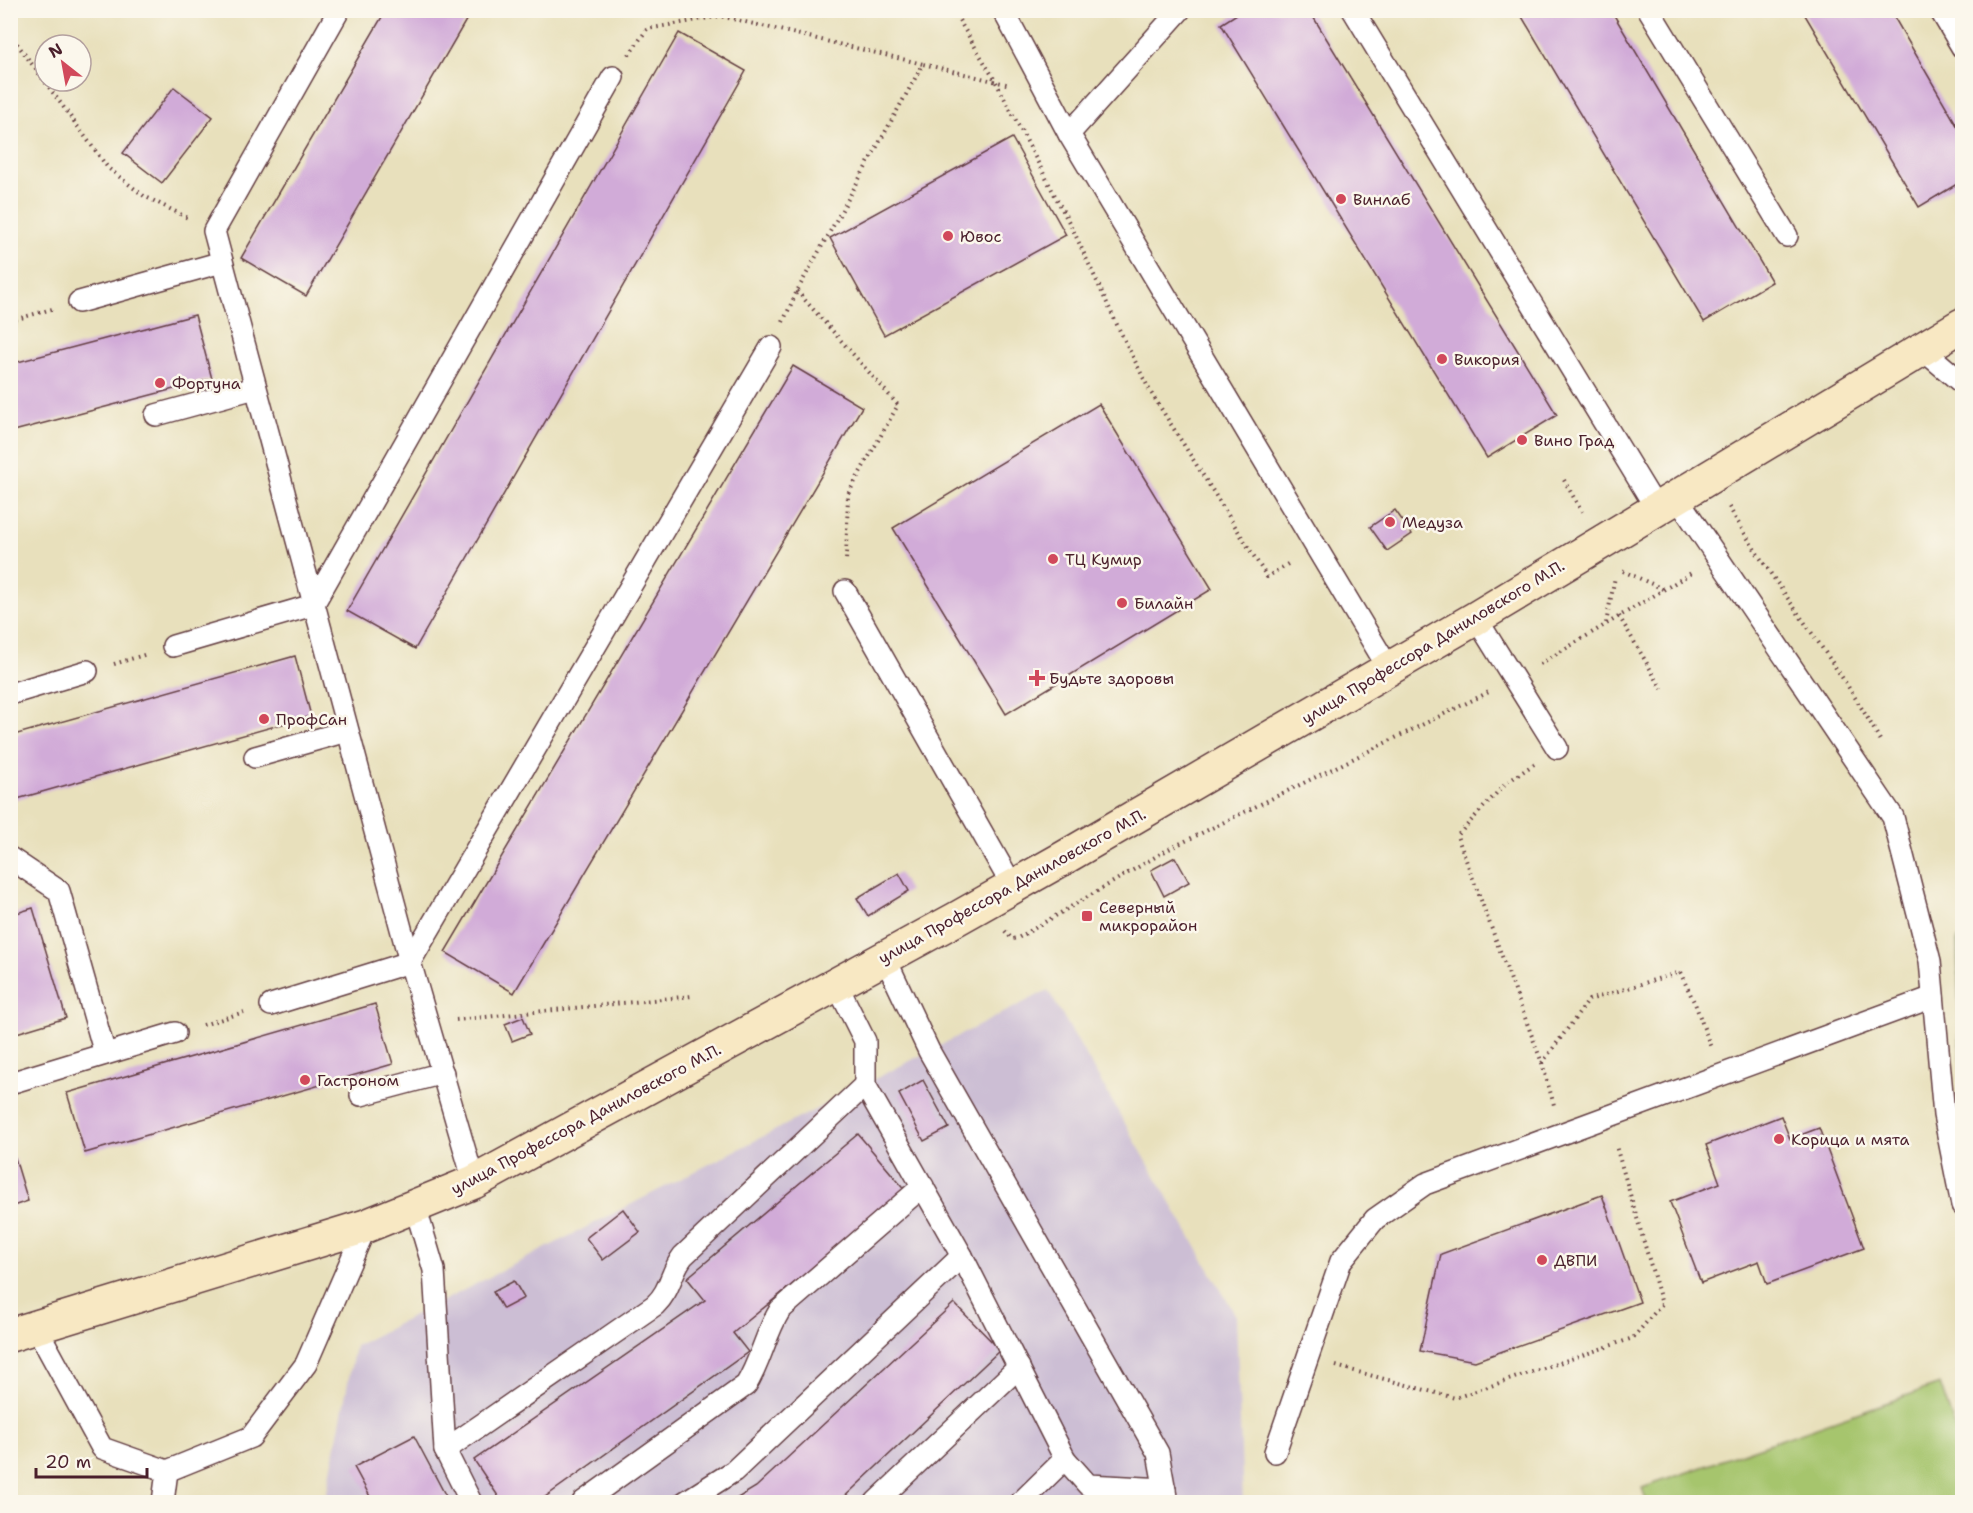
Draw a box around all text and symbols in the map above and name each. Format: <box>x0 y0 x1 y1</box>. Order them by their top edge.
north arrow <box>33 33 93 93</box>
text: N <box>45 38 66 63</box>
place label: Винлаб <box>1353 189 1411 210</box>
marker: Винлаб <box>1334 192 1348 206</box>
place label: Ювос <box>960 226 1001 247</box>
marker: Ювос <box>941 229 955 243</box>
place label: Викория <box>1454 349 1520 370</box>
marker: Викория <box>1435 352 1449 366</box>
place label: Фортуна <box>172 373 241 394</box>
marker: Фортуна <box>153 376 167 390</box>
place label: Вино Град <box>1534 430 1614 451</box>
marker: Вино Град <box>1515 433 1529 447</box>
place label: Медуза <box>1402 512 1463 533</box>
marker: Медуза <box>1383 515 1397 529</box>
place label: ТЦ Кумир <box>1065 549 1142 570</box>
marker: ТЦ Кумир <box>1046 552 1060 566</box>
street label: улица Профессора Даниловского М.П. <box>1298 555 1568 729</box>
place label: Билайн <box>1134 593 1193 614</box>
marker: Билайн <box>1115 596 1129 610</box>
place label: Будьте здоровы <box>1049 668 1174 689</box>
marker: Будьте здоровы <box>1030 671 1044 685</box>
place label: ПрофСан <box>276 709 347 730</box>
marker: ПрофСан <box>257 712 271 726</box>
street label: улица Профессора Даниловского М.П. <box>874 803 1150 969</box>
place label: Северный микрорайон <box>1099 897 1197 936</box>
marker: Северный микрорайон <box>1080 909 1094 923</box>
street label: улица Профессора Даниловского М.П. <box>447 1039 725 1199</box>
place label: Гастроном <box>317 1070 399 1091</box>
marker: Гастроном <box>298 1073 312 1087</box>
place label: Корица и мята <box>1791 1129 1909 1150</box>
marker: Корица и мята <box>1772 1132 1786 1146</box>
place label: ДВПИ <box>1554 1250 1597 1271</box>
marker: ДВПИ <box>1535 1253 1549 1267</box>
scale bar <box>36 1441 147 1479</box>
text: 20 m <box>45 1450 91 1474</box>

